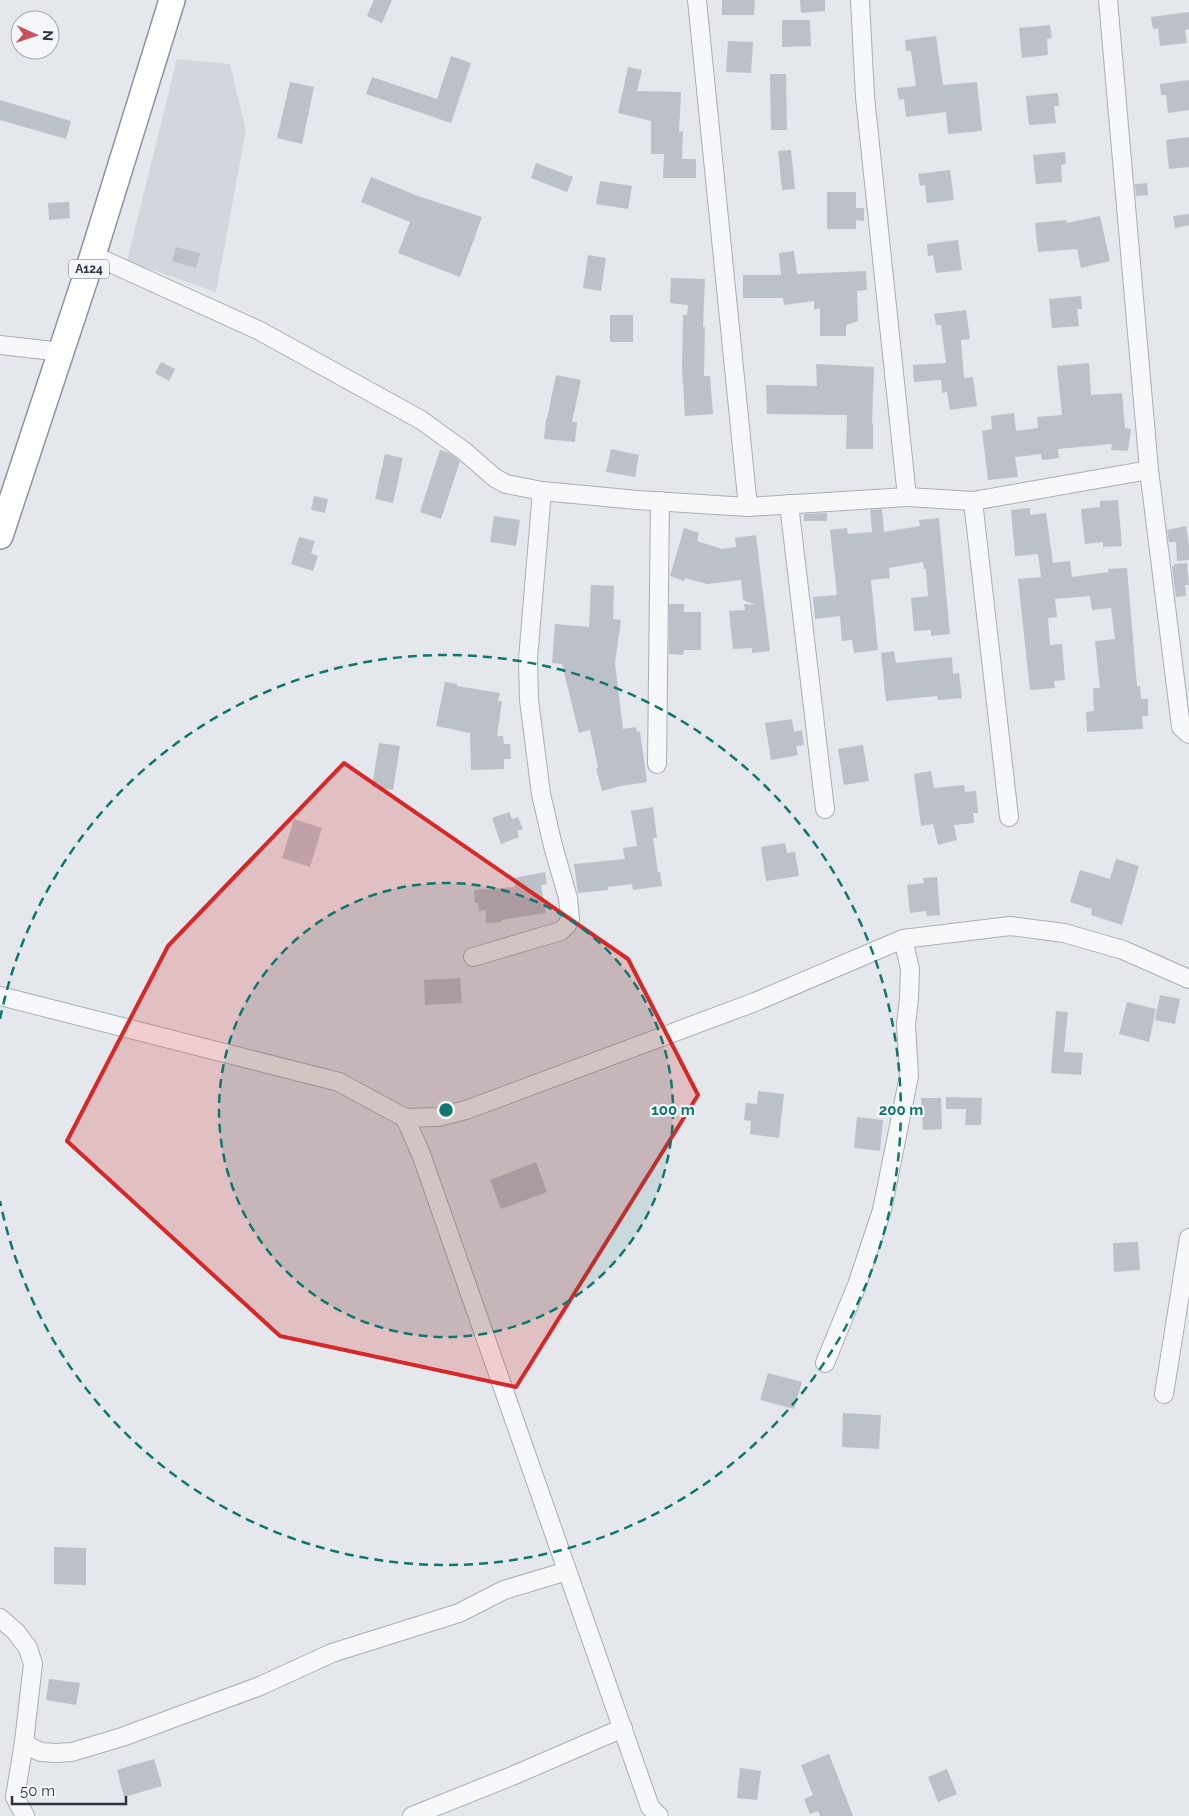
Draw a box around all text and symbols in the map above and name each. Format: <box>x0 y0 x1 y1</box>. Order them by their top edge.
north arrow <box>10 10 60 60</box>
text: N <box>40 30 56 41</box>
road number: A124 <box>69 260 109 278</box>
centre of rings <box>437 1101 455 1119</box>
text: 100 m <box>651 1101 695 1119</box>
text: 200 m <box>879 1101 923 1119</box>
scale bar <box>12 1774 126 1806</box>
text: 50 m <box>20 1782 55 1800</box>

